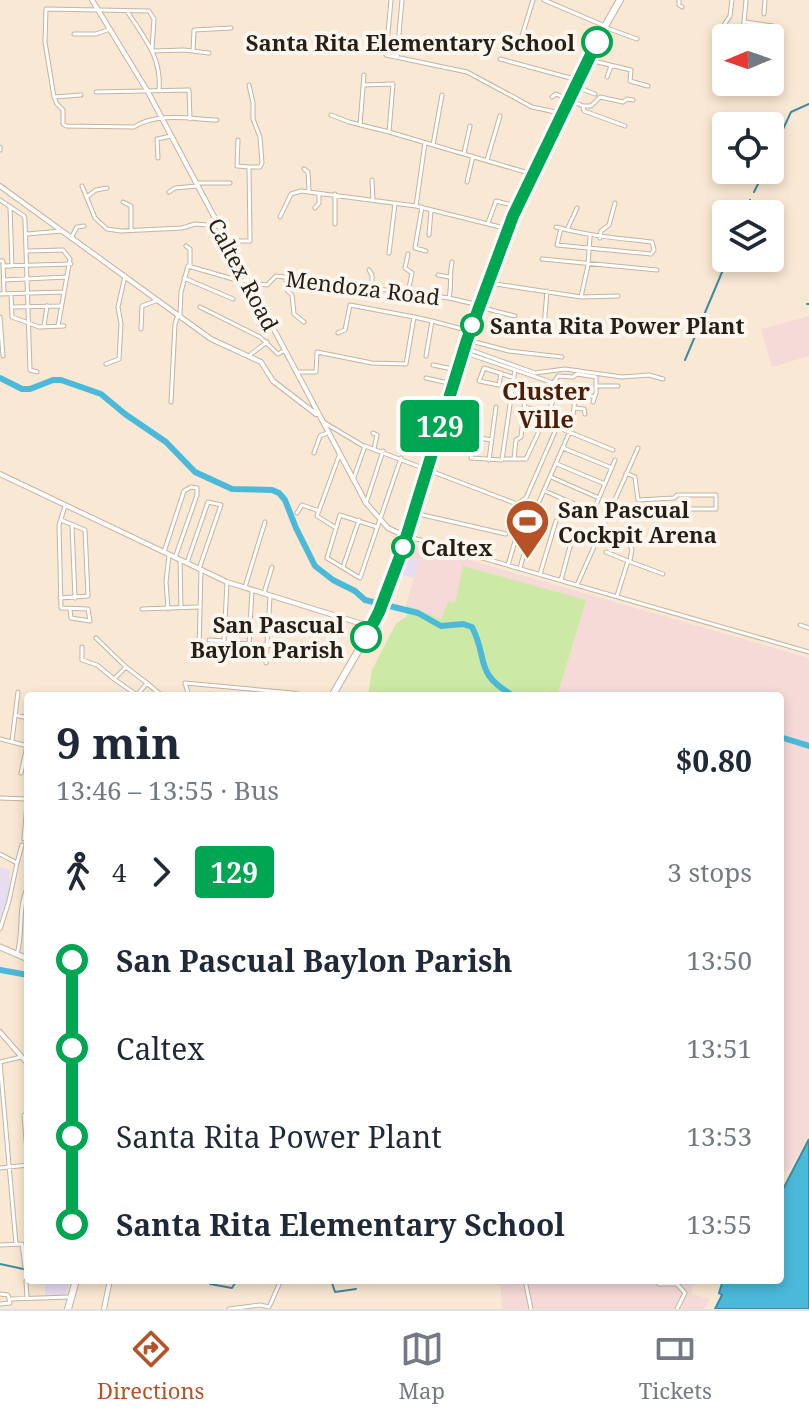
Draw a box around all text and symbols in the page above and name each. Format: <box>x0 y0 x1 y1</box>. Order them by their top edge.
north arrow <box>712 24 784 96</box>
map controls <box>712 24 784 272</box>
place label: Santa Rita Elementary School <box>246 27 575 57</box>
marker: Santa Rita Elementary School <box>582 27 612 57</box>
button: locate <box>712 112 784 184</box>
button: layers <box>712 200 784 272</box>
street label: Caltex Road <box>202 212 287 336</box>
street label: Mendoza Road <box>284 263 442 311</box>
place label: Santa Rita Power Plant <box>490 310 745 340</box>
marker: Santa Rita Power Plant <box>461 314 483 336</box>
district label: Cluster Ville <box>502 374 590 435</box>
line badge: 129 <box>394 400 486 452</box>
text: 129 <box>416 407 464 445</box>
place label: San Pascual Cockpit Arena <box>558 494 717 549</box>
sports icon: San Pascual Cockpit Arena <box>503 498 551 561</box>
place label: Caltex <box>421 532 493 562</box>
marker: Caltex <box>392 536 414 558</box>
place label: San Pascual Baylon Parish <box>190 609 344 664</box>
marker: San Pascual Baylon Parish <box>351 622 381 652</box>
text: 9 min <box>56 712 181 772</box>
text: $0.80 <box>675 740 752 781</box>
text: 13:46 – 13:55 · Bus <box>56 772 279 808</box>
icon: walk <box>56 850 100 894</box>
icon: forward <box>139 850 183 894</box>
text: 129 <box>211 853 258 891</box>
text: 4 <box>112 854 127 890</box>
text: 3 stops <box>667 854 752 890</box>
text: San Pascual Baylon Parish <box>116 940 512 981</box>
text: 13:50 <box>686 942 752 978</box>
text: Caltex <box>116 1028 205 1069</box>
text: 13:51 <box>686 1030 752 1066</box>
text: Santa Rita Power Plant <box>116 1116 442 1157</box>
text: 13:53 <box>686 1118 752 1154</box>
text: Santa Rita Elementary School <box>116 1204 565 1245</box>
text: 13:55 <box>686 1206 752 1242</box>
tab: Directions <box>97 1327 205 1405</box>
tab: Map <box>398 1327 445 1405</box>
tab: Tickets <box>639 1327 712 1405</box>

